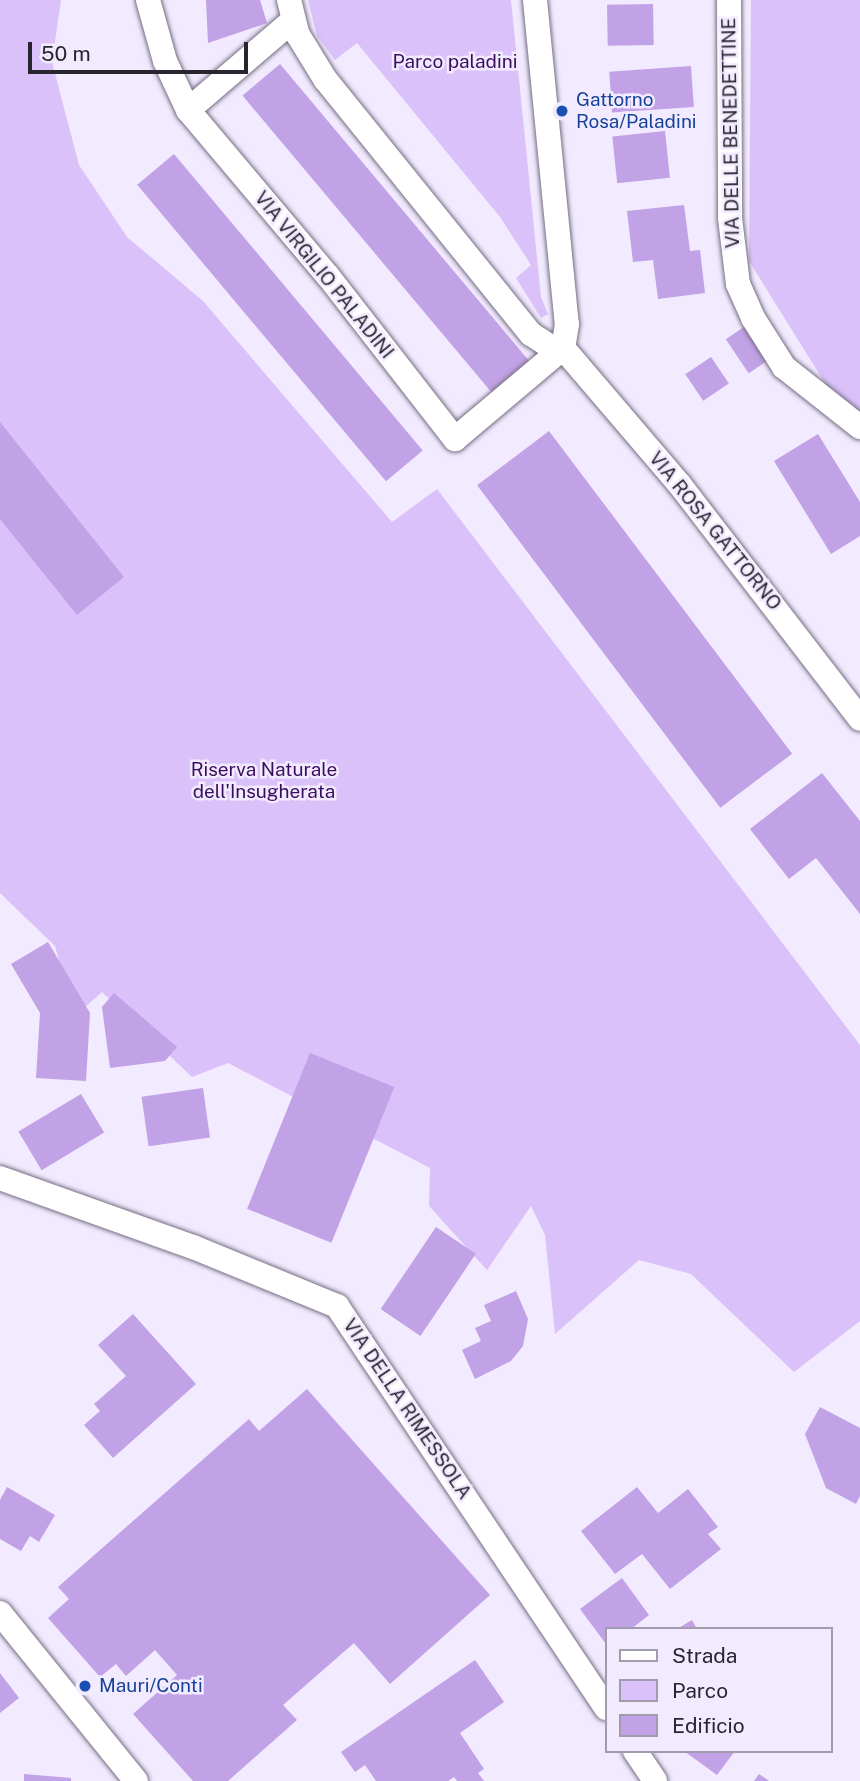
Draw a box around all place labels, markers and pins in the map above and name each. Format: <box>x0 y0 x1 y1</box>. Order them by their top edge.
place label: Gattorno Rosa/Paladini <box>576 89 697 133</box>
marker: Gattorno Rosa/Paladini <box>554 103 570 119</box>
place label: Mauri/Conti <box>99 1675 203 1697</box>
marker: Mauri/Conti <box>77 1678 93 1694</box>

